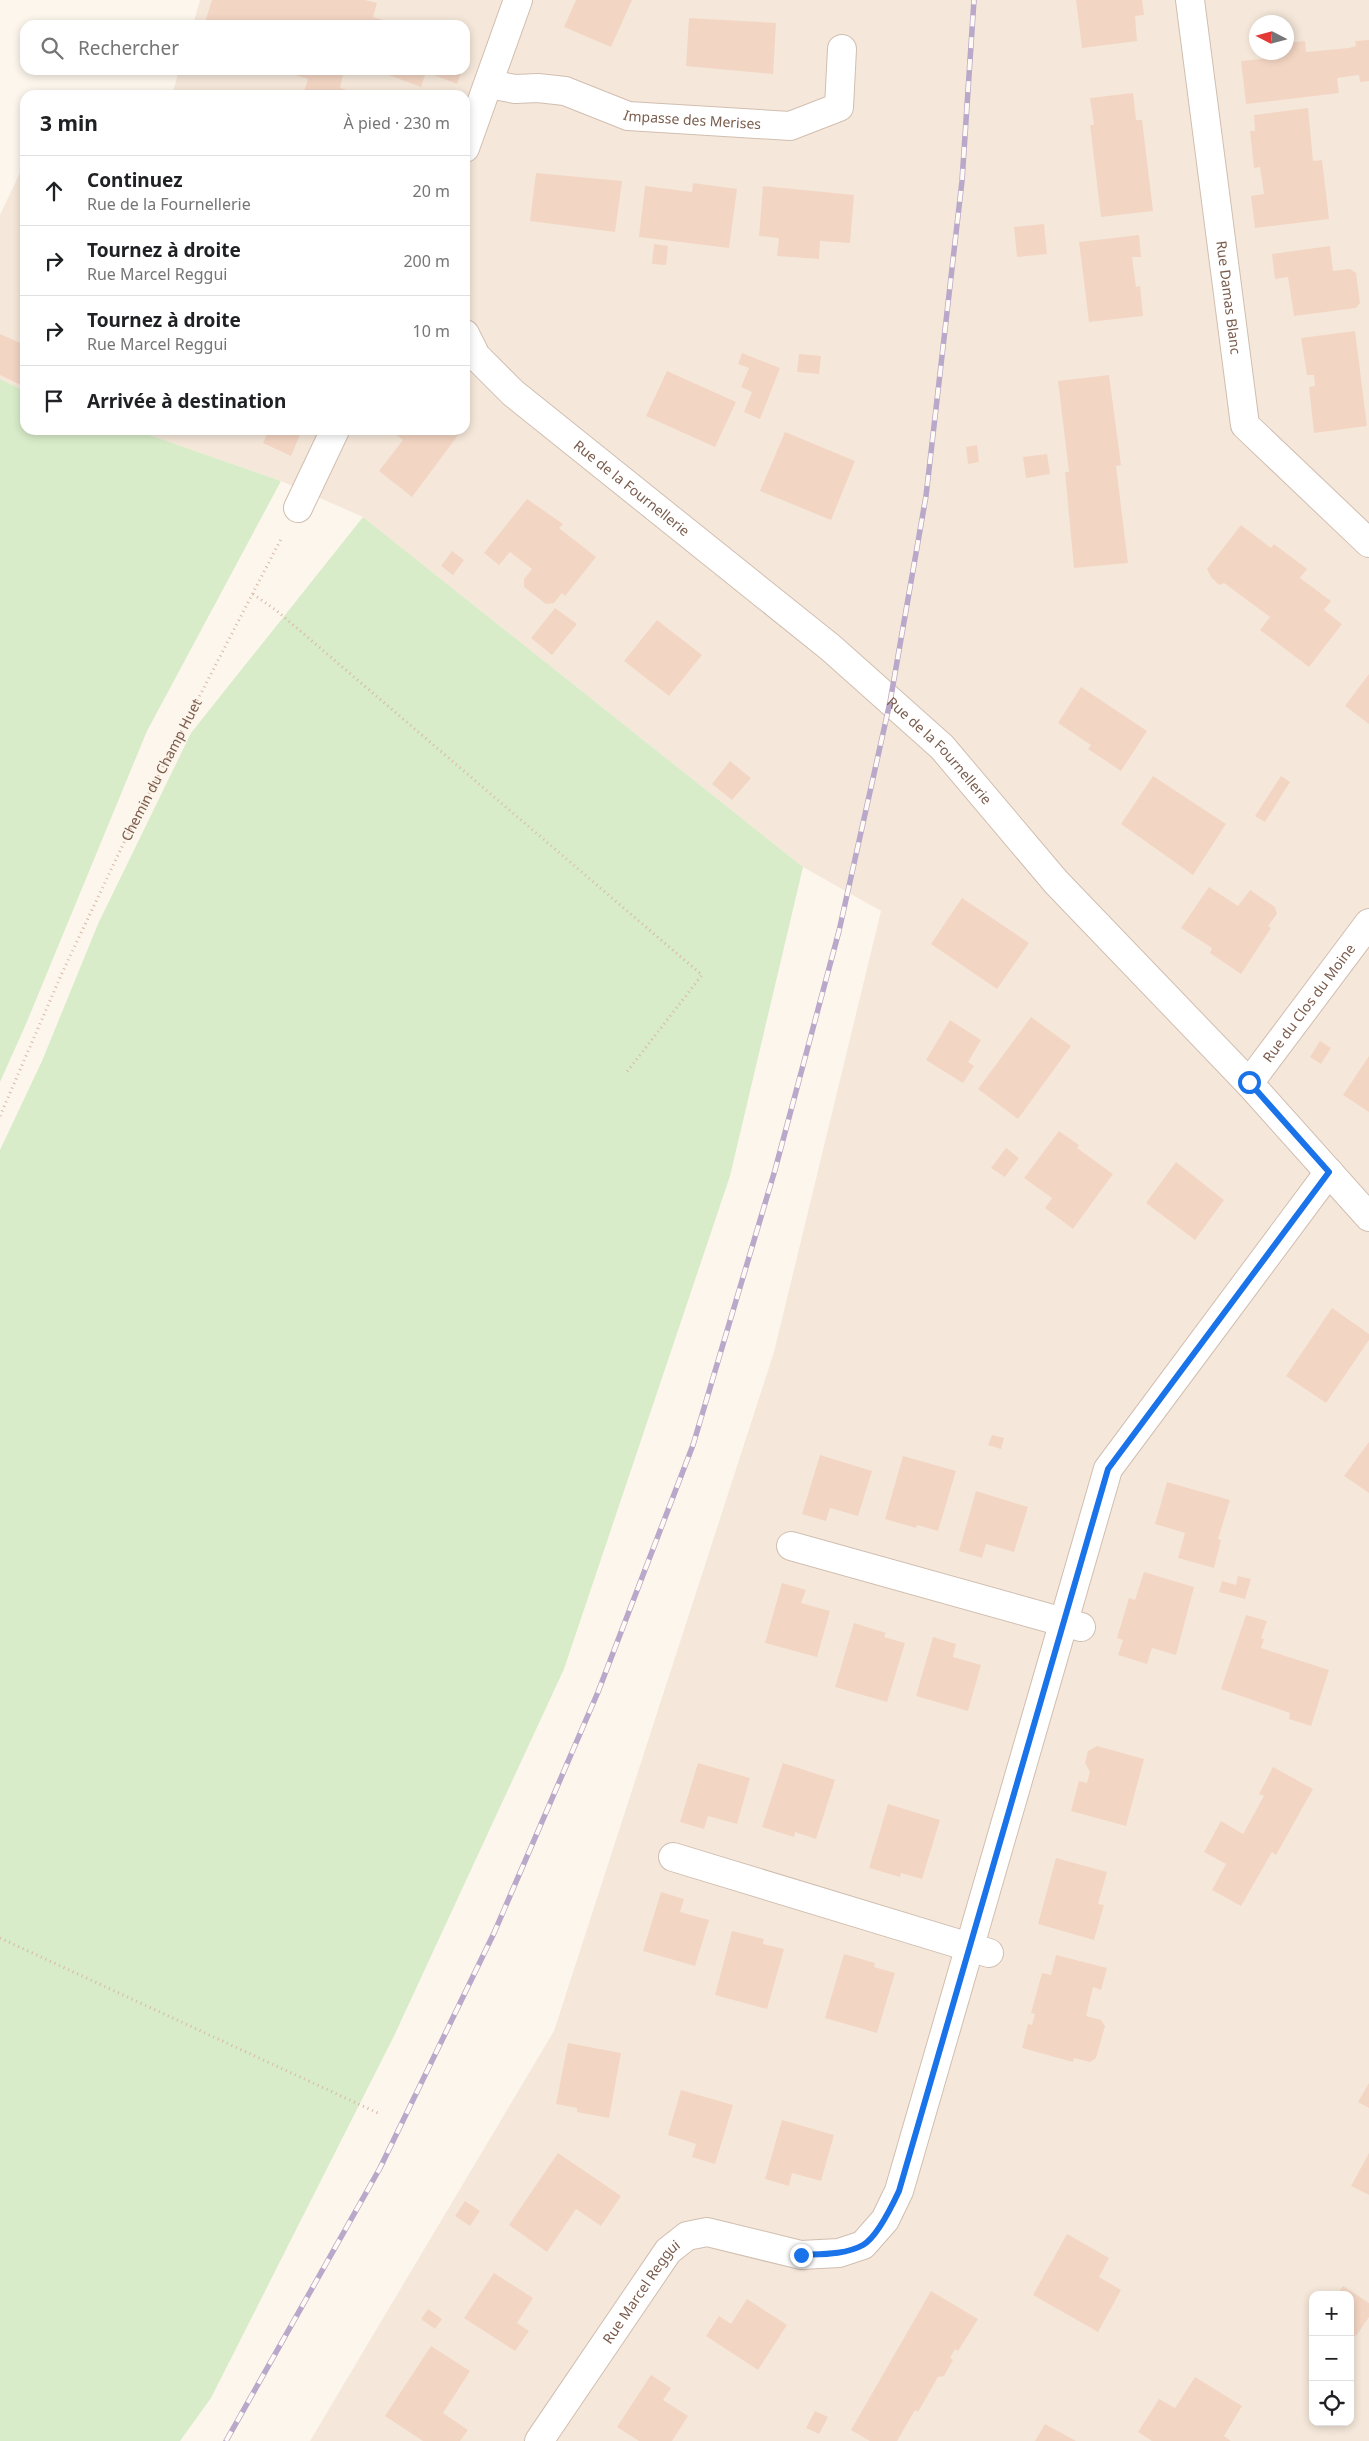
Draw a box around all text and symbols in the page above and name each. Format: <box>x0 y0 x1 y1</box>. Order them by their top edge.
north arrow <box>1249 15 1294 60</box>
search box <box>20 20 470 75</box>
icon: search <box>38 34 66 62</box>
text: Rechercher <box>78 35 179 61</box>
street label: Impasse des Merises <box>621 105 762 133</box>
text: 3 min <box>40 109 98 137</box>
text: À pied · 230 m <box>344 112 450 134</box>
text: Continuez <box>87 167 183 193</box>
icon: ahead <box>40 177 68 205</box>
text: 20 m <box>413 180 450 202</box>
text: Rue de la Fournellerie <box>87 193 251 215</box>
text: Tournez à droite <box>87 237 241 263</box>
street label: Rue Damas Blanc <box>1212 240 1246 356</box>
icon: right <box>40 247 68 275</box>
text: 200 m <box>403 250 450 272</box>
text: Rue Marcel Reggui <box>87 263 227 285</box>
text: Tournez à droite <box>87 307 241 333</box>
icon: right <box>40 317 68 345</box>
text: 10 m <box>413 320 450 342</box>
text: Rue Marcel Reggui <box>87 333 227 355</box>
icon: arrive <box>40 387 68 415</box>
text: Arrivée à destination <box>87 388 286 414</box>
street label: Rue de la Fournellerie <box>570 435 694 540</box>
street label: Rue de la Fournellerie <box>883 692 996 808</box>
street label: Chemin du Champ Huet <box>116 695 206 844</box>
street label: Rue du Clos du Moine <box>1258 940 1359 1066</box>
route start <box>1238 1071 1261 1094</box>
street label: Rue Marcel Reggui <box>598 2235 684 2347</box>
route end <box>790 2244 813 2267</box>
map controls <box>1309 2291 1354 2426</box>
button: + <box>1309 2291 1354 2336</box>
button: − <box>1309 2336 1354 2381</box>
button: locate <box>1309 2381 1354 2426</box>

